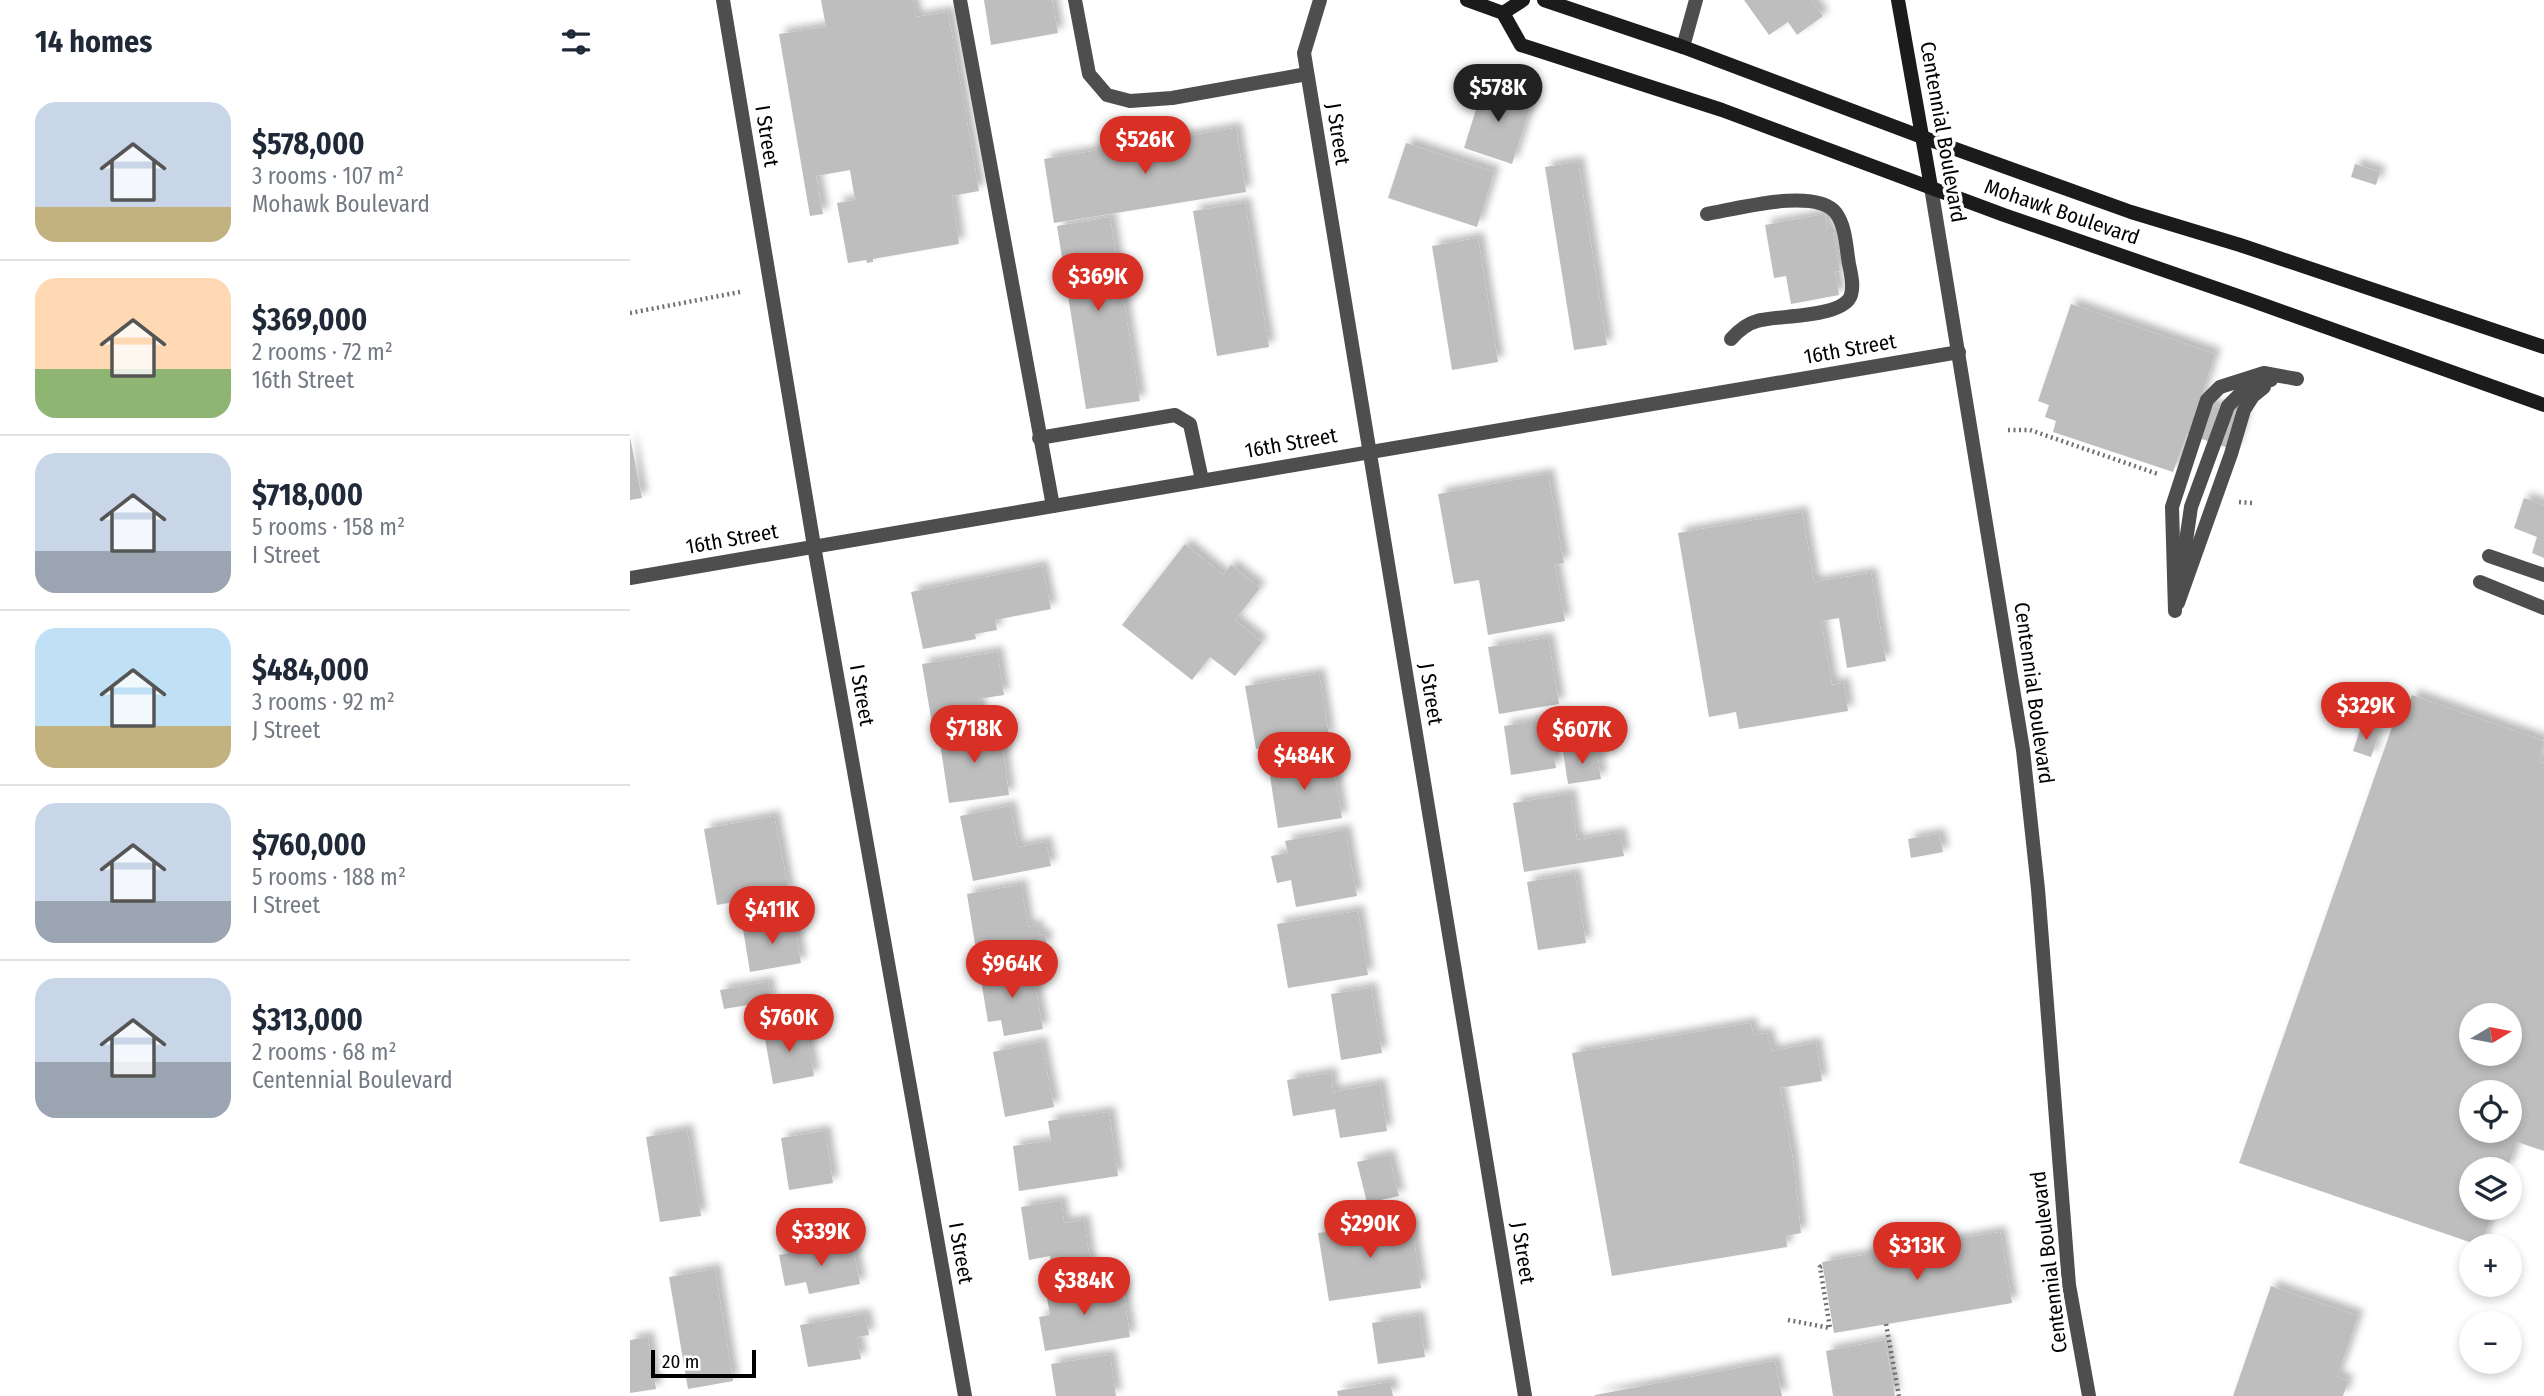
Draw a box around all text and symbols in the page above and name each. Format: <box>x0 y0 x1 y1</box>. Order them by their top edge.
icon: filters <box>557 23 595 61</box>
text: 14 homes <box>35 24 152 60</box>
street label: Centennial Boulevard <box>1914 40 1972 224</box>
pin: $578K <box>1449 64 1547 124</box>
text: $578K <box>1469 73 1527 101</box>
street label: J Street <box>1320 101 1356 167</box>
street label: I Street <box>749 103 785 169</box>
pin: $526K <box>1096 116 1194 176</box>
text: $526K <box>1116 125 1174 153</box>
text: $578,000 <box>252 126 365 162</box>
icon: home <box>91 130 175 214</box>
text: 3 rooms · 107 m² <box>252 162 404 190</box>
street label: Mohawk Boulevard <box>1981 173 2143 251</box>
text: Mohawk Boulevard <box>252 190 430 218</box>
pin: $369K <box>1049 254 1147 313</box>
text: $369K <box>1068 262 1128 290</box>
text: $369,000 <box>252 302 367 338</box>
icon: home <box>91 306 175 390</box>
street label: 16th Street <box>1802 328 1898 370</box>
text: 2 rooms · 72 m² <box>252 338 393 366</box>
text: 16th Street <box>252 366 354 394</box>
street label: 16th Street <box>1243 422 1339 464</box>
text: $718,000 <box>252 477 363 513</box>
icon: home <box>91 481 175 565</box>
text: 5 rooms · 158 m² <box>252 513 405 541</box>
street label: 16th Street <box>684 518 780 560</box>
text: I Street <box>252 541 320 569</box>
street label: Centennial Boulevard <box>2008 600 2060 786</box>
text: $484,000 <box>252 652 369 688</box>
icon: home <box>91 656 175 740</box>
street label: J Street <box>1413 661 1449 727</box>
street label: I Street <box>844 662 880 728</box>
pin: $329K <box>2317 682 2415 742</box>
text: 3 rooms · 92 m² <box>252 688 395 716</box>
text: $329K <box>2337 691 2395 719</box>
pin: $718K <box>925 706 1023 765</box>
pin: $607K <box>1533 706 1631 766</box>
text: $718K <box>946 714 1002 742</box>
text: $607K <box>1553 715 1611 743</box>
text: J Street <box>252 716 320 744</box>
pin: $484K <box>1255 732 1353 792</box>
text: $484K <box>1274 741 1334 769</box>
text: $760,000 <box>252 827 366 863</box>
icon: home <box>91 831 175 915</box>
text: 5 rooms · 188 m² <box>252 863 406 891</box>
pin: $411K <box>723 886 821 946</box>
text: I Street <box>252 891 320 919</box>
text: $411K <box>745 895 799 923</box>
pin: $964K <box>963 940 1061 1000</box>
text: $964K <box>982 949 1042 977</box>
pin: $760K <box>740 995 838 1054</box>
text: $313,000 <box>252 1002 363 1038</box>
text: $760K <box>760 1003 818 1031</box>
north arrow <box>2459 1003 2522 1066</box>
map controls <box>2459 1003 2522 1374</box>
icon: home <box>91 1006 175 1090</box>
text: 2 rooms · 68 m² <box>252 1038 397 1066</box>
text: Centennial Boulevard <box>252 1066 453 1094</box>
button: locate <box>2459 1080 2522 1143</box>
button: layers <box>2459 1157 2522 1220</box>
street label: Centennial Boulevard <box>2025 1170 2073 1354</box>
pin: $290K <box>1321 1200 1419 1260</box>
pin: $339K <box>772 1208 870 1268</box>
text: $290K <box>1340 1209 1400 1237</box>
text: $339K <box>792 1217 850 1245</box>
street label: I Street <box>943 1220 979 1286</box>
street label: J Street <box>1505 1220 1541 1286</box>
pin: $313K <box>1868 1222 1966 1282</box>
text: $313K <box>1889 1231 1945 1259</box>
button: + <box>2459 1234 2522 1297</box>
pin: $384K <box>1035 1258 1133 1317</box>
text: $384K <box>1054 1266 1114 1294</box>
button: − <box>2459 1311 2522 1374</box>
scale bar <box>651 1347 756 1379</box>
text: 20 m <box>662 1350 699 1373</box>

